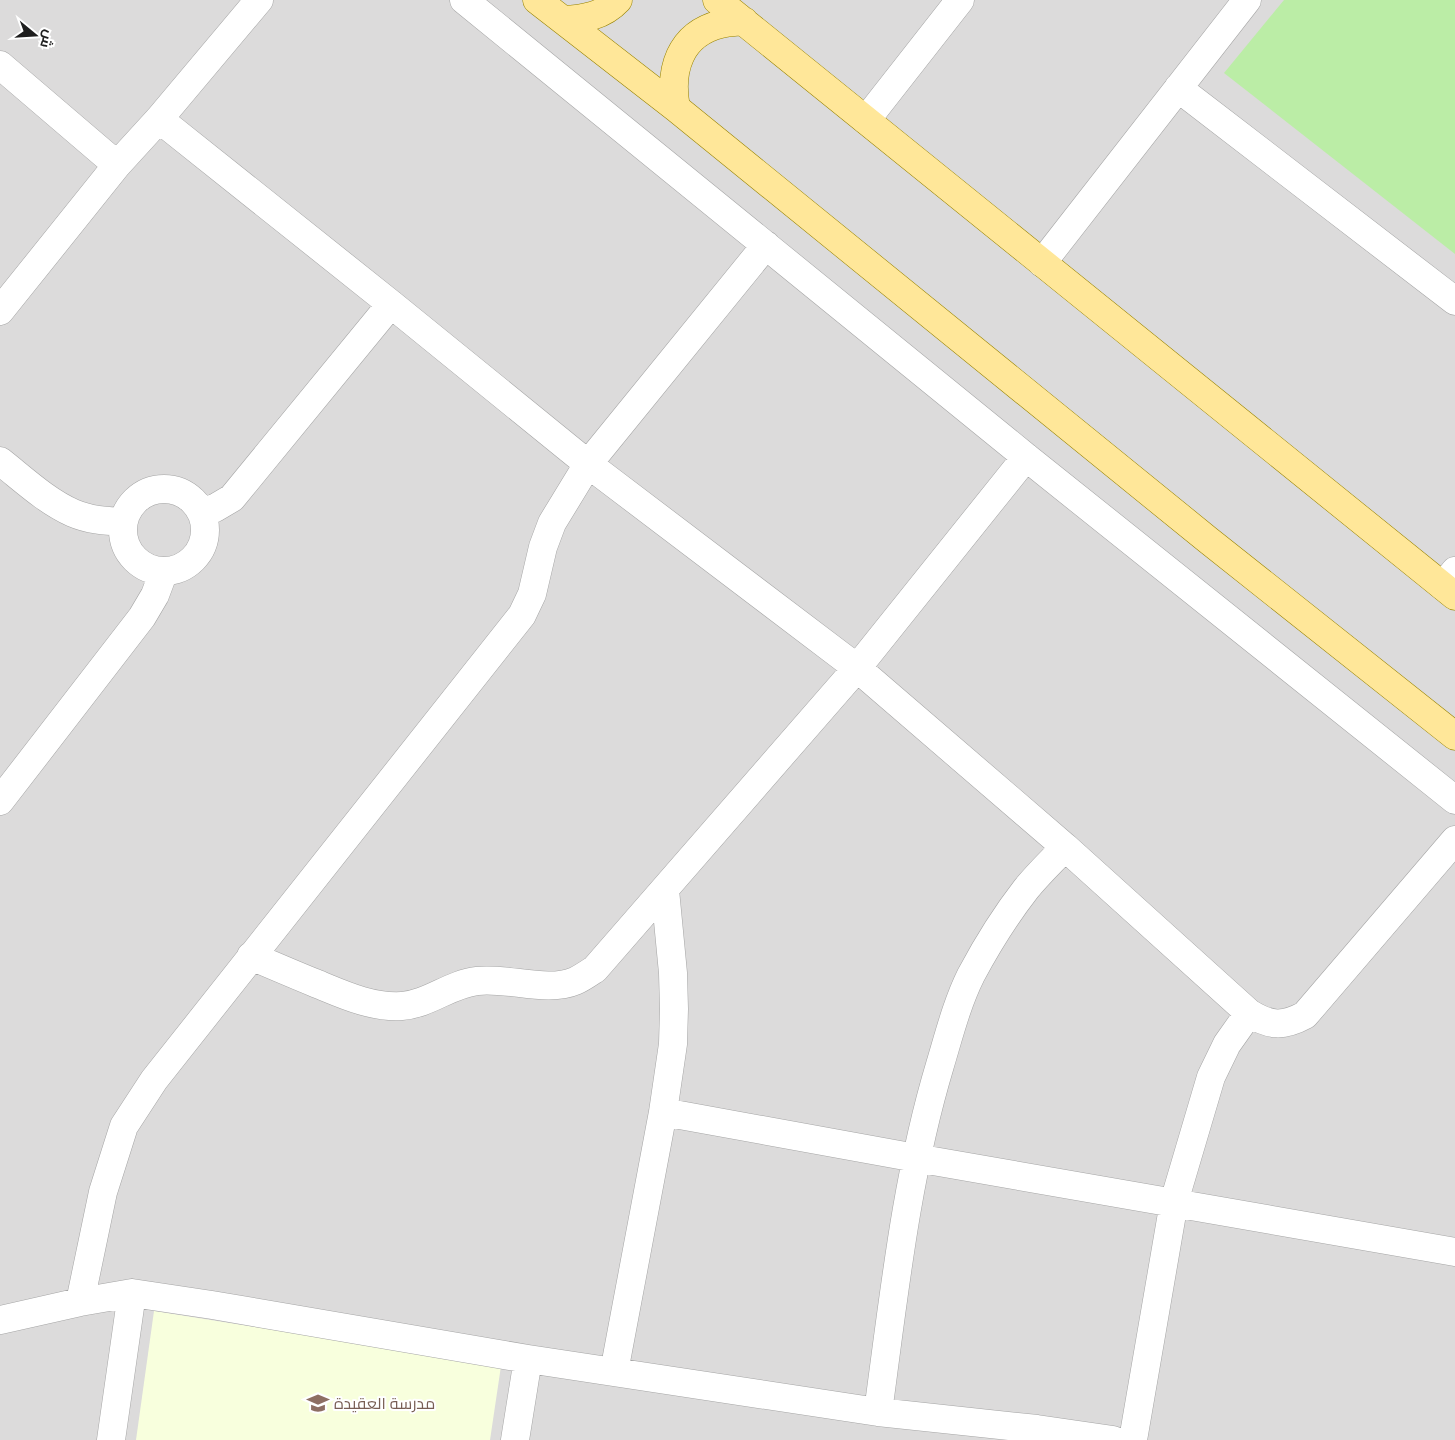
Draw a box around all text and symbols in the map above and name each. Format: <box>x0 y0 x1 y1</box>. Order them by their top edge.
north arrow <box>10 10 60 60</box>
text: ش <box>36 28 58 50</box>
school or university icon: مدرسة العقيدة <box>305 1390 331 1416</box>
place label: مدرسة العقيدة <box>334 1394 435 1413</box>

